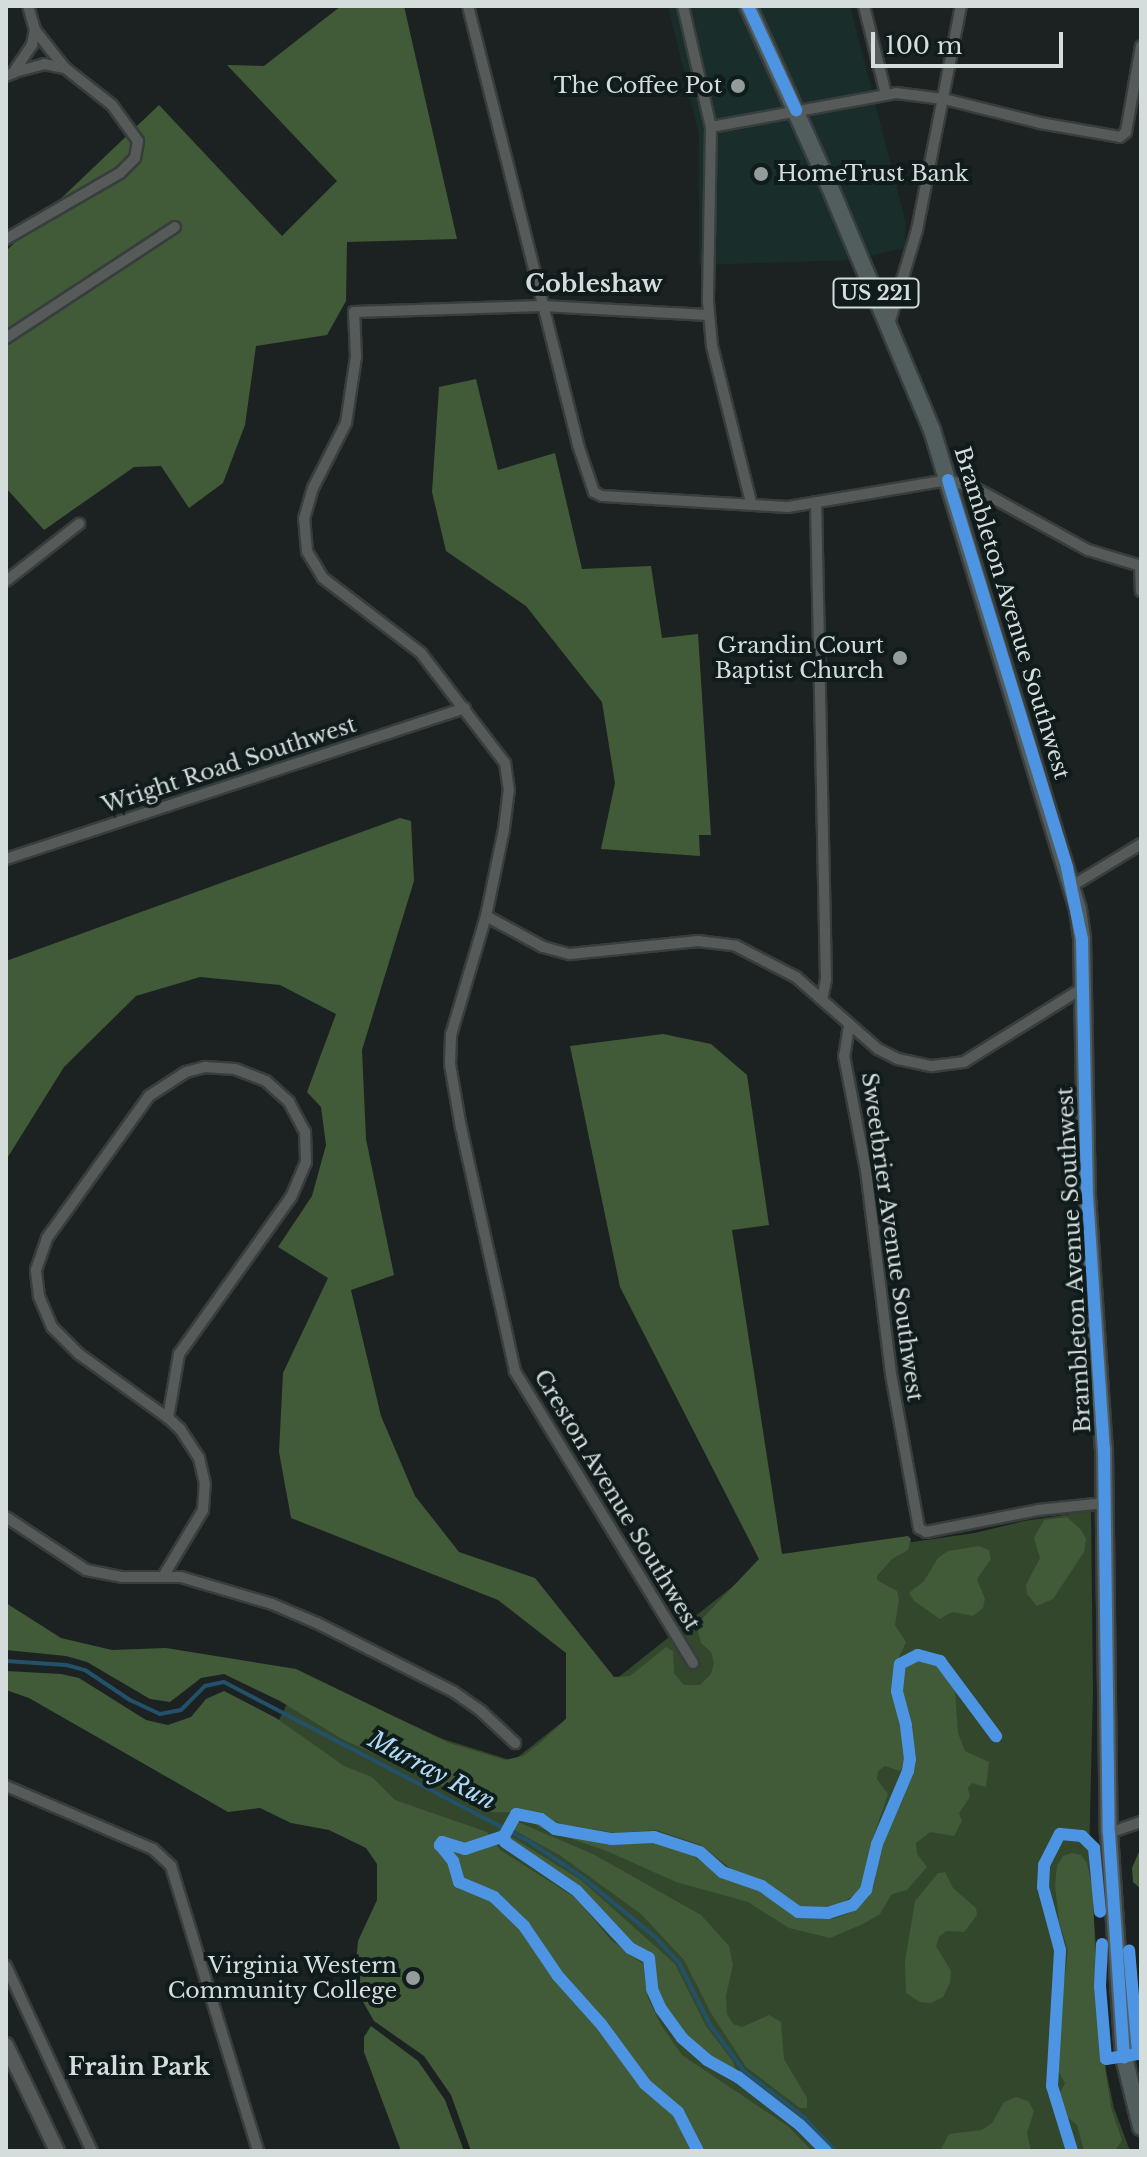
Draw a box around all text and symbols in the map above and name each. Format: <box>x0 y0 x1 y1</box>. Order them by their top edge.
scale bar <box>875 16 1067 66</box>
text: 100 m <box>885 31 963 60</box>
place label: The Coffee Pot <box>554 73 722 99</box>
marker: The Coffee Pot <box>729 77 747 95</box>
place label: HomeTrust Bank <box>777 161 968 187</box>
marker: HomeTrust Bank <box>752 165 770 183</box>
district label: Cobleshaw <box>525 270 663 298</box>
road number: US 221 <box>832 277 920 309</box>
street label: Brambleton Avenue Southwest <box>949 443 1075 783</box>
place label: Grandin Court Baptist Church <box>715 632 884 684</box>
marker: Grandin Court Baptist Church <box>891 649 909 667</box>
street label: Wright Road Southwest <box>98 711 360 819</box>
street label: Sweetbrier Avenue Southwest <box>856 1070 928 1404</box>
street label: Brambleton Avenue Southwest <box>1052 1086 1096 1434</box>
street label: Creston Avenue Southwest <box>528 1364 706 1636</box>
water label: Murray Run <box>364 1725 500 1815</box>
place label: Virginia Western Community College <box>167 1952 397 2004</box>
marker: Virginia Western Community College <box>404 1969 422 1987</box>
district label: Fralin Park <box>68 2053 210 2081</box>

